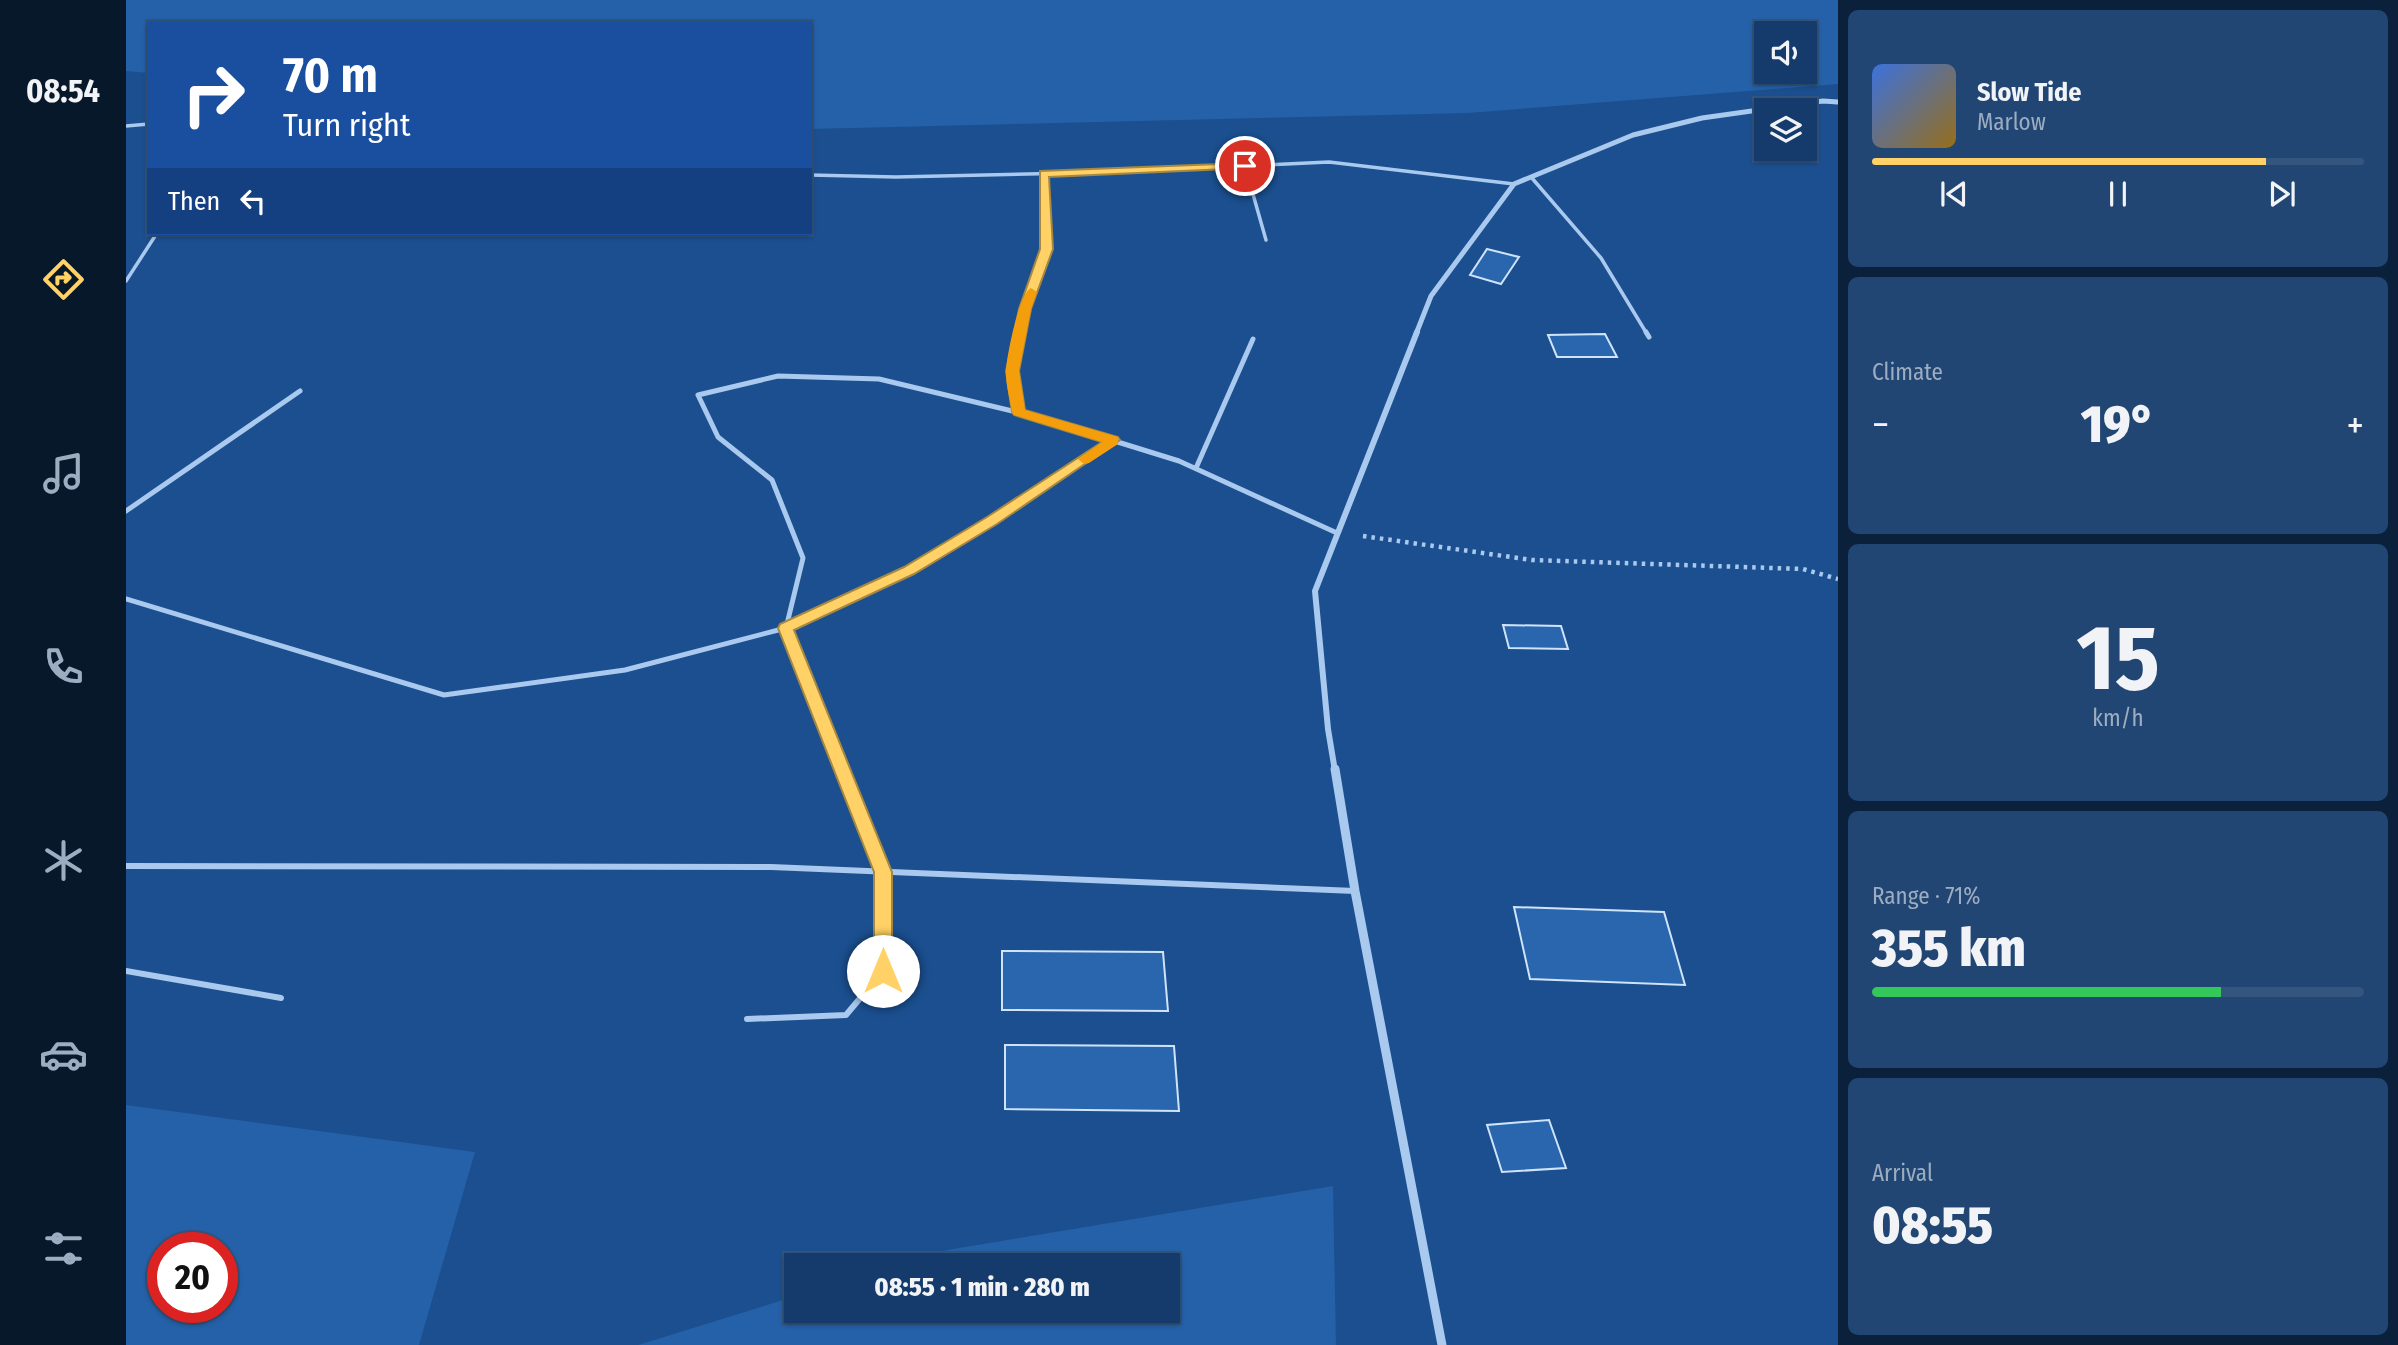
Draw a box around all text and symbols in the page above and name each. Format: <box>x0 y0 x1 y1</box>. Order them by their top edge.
map controls <box>1754 21 1817 161</box>
button: sound <box>1754 21 1817 84</box>
text: 70 m <box>283 46 378 105</box>
icon: right <box>168 49 259 140</box>
text: 08:54 <box>26 72 100 110</box>
text: Slow Tide <box>1977 77 2081 108</box>
button: layers <box>1754 98 1817 161</box>
text: Turn right <box>283 106 410 144</box>
text: Marlow <box>1977 108 2046 136</box>
pin <box>1215 136 1275 196</box>
icon: arrive <box>1226 147 1264 185</box>
icon: previous <box>1935 175 1973 213</box>
icon: pause <box>2099 175 2137 213</box>
icon: next <box>2263 175 2301 213</box>
icon: left <box>234 182 272 220</box>
text: Then <box>168 186 220 217</box>
icon: directions <box>39 255 88 304</box>
text: Climate <box>1872 358 1943 386</box>
text: 19° <box>2081 393 2155 456</box>
text: − <box>1872 402 1889 448</box>
text: + <box>2347 402 2364 448</box>
icon: music <box>39 449 88 498</box>
text: 15 <box>2076 604 2160 713</box>
icon: phone <box>39 642 88 691</box>
text: km/h <box>2092 704 2144 732</box>
icon: climate <box>39 836 88 885</box>
text: Range · 71% <box>1872 882 1980 910</box>
text: 355 km <box>1872 917 2026 980</box>
position arrow <box>846 934 920 1008</box>
icon: car <box>39 1030 88 1079</box>
text: Arrival <box>1872 1159 1933 1187</box>
text: 08:55 <box>1872 1194 1993 1257</box>
icon: filters <box>39 1224 88 1273</box>
speed limit sign: 20 <box>147 1232 238 1323</box>
text: 08:55 · 1 min · 280 m <box>874 1272 1090 1303</box>

